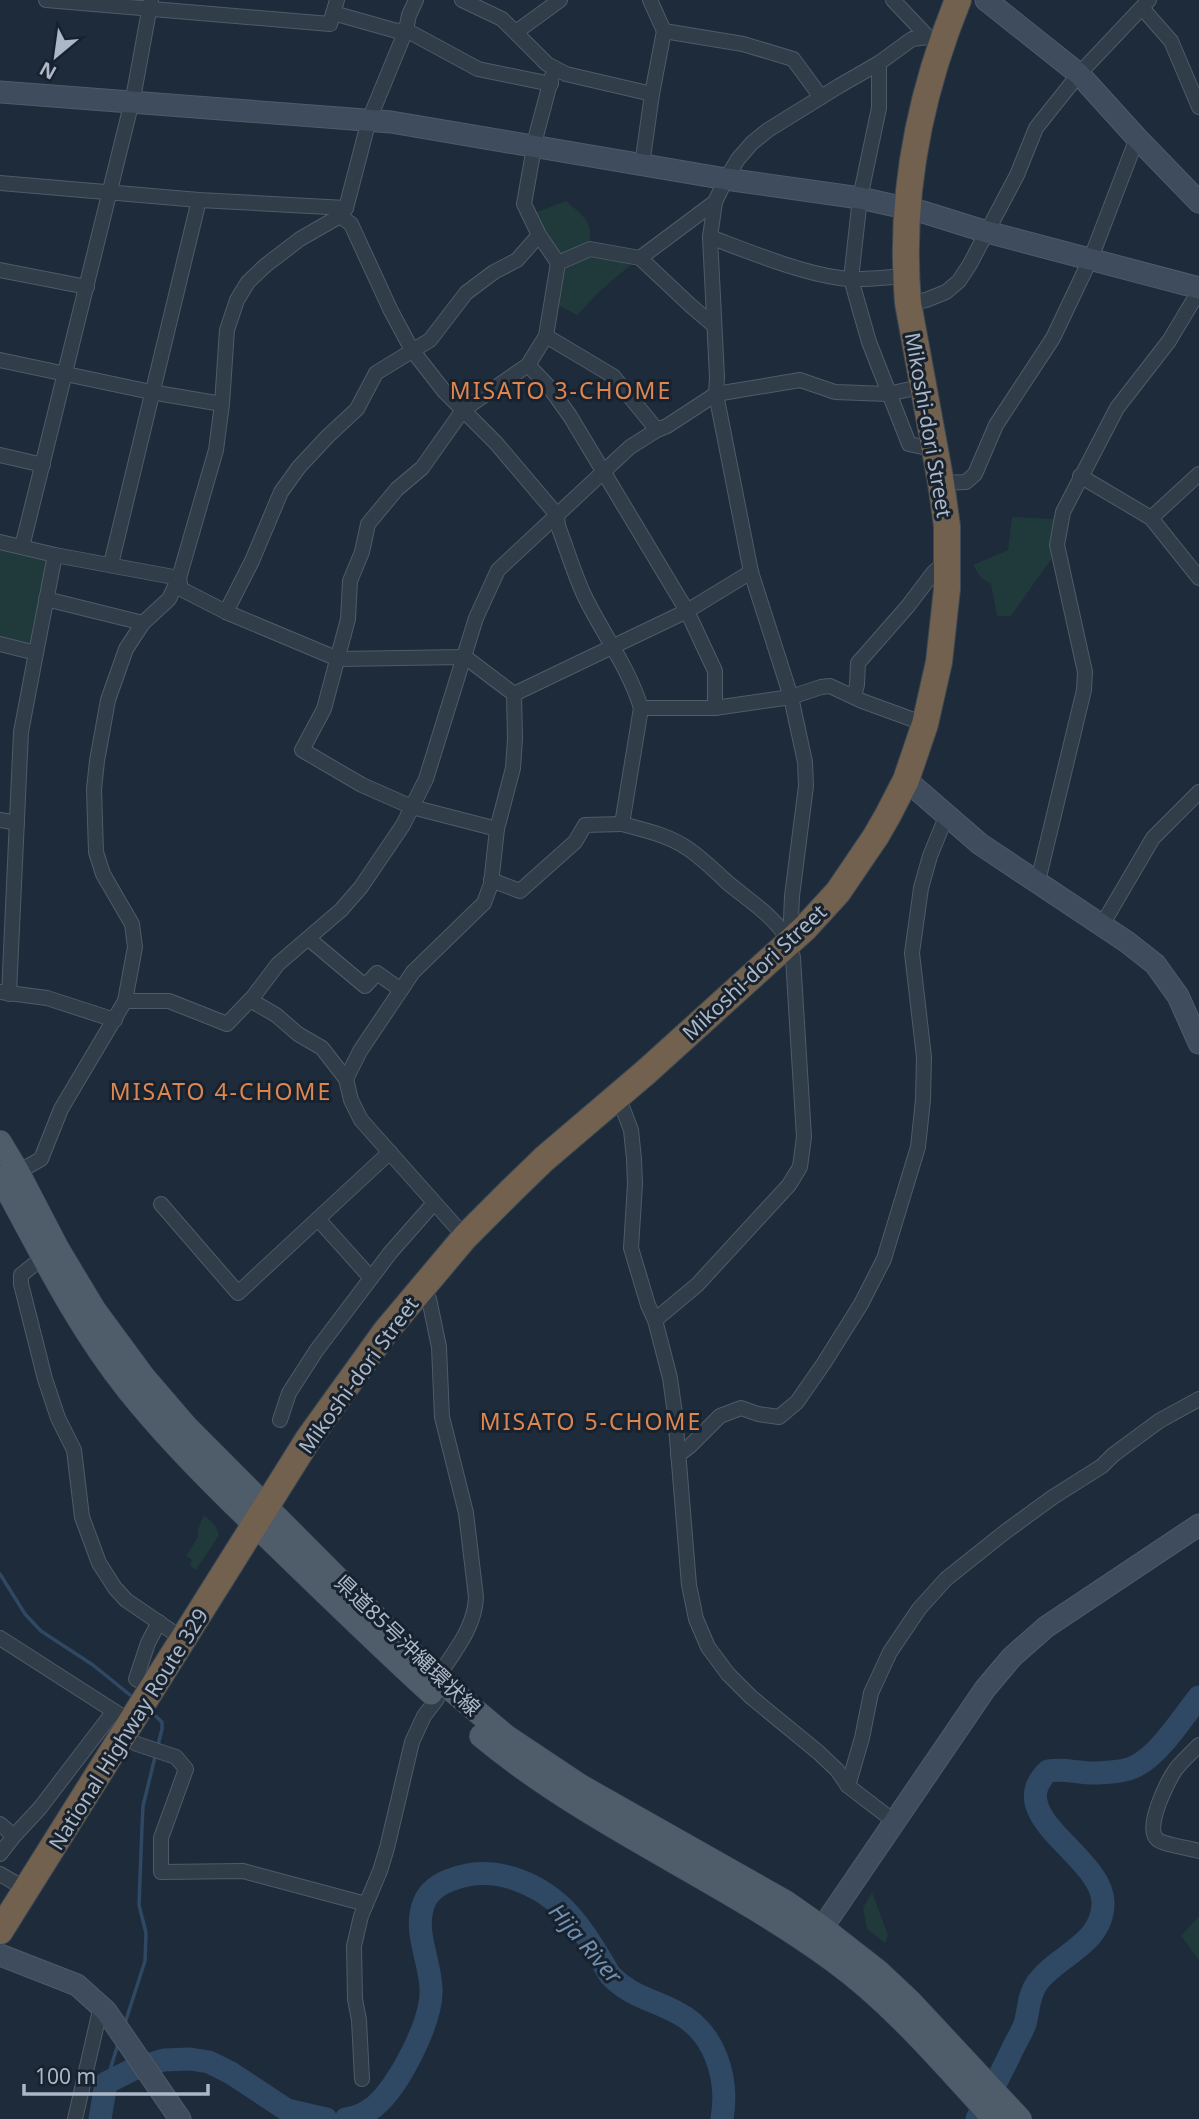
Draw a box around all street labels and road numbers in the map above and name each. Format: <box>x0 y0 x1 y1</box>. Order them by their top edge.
street label: Mikoshi-dori Street <box>899 330 959 520</box>
street label: Mikoshi-dori Street <box>676 898 832 1046</box>
street label: Mikoshi-dori Street <box>292 1291 425 1459</box>
street label: 県道85号沖縄環状線 <box>329 1568 487 1722</box>
street label: National Highway Route 329 <box>42 1603 214 1855</box>

